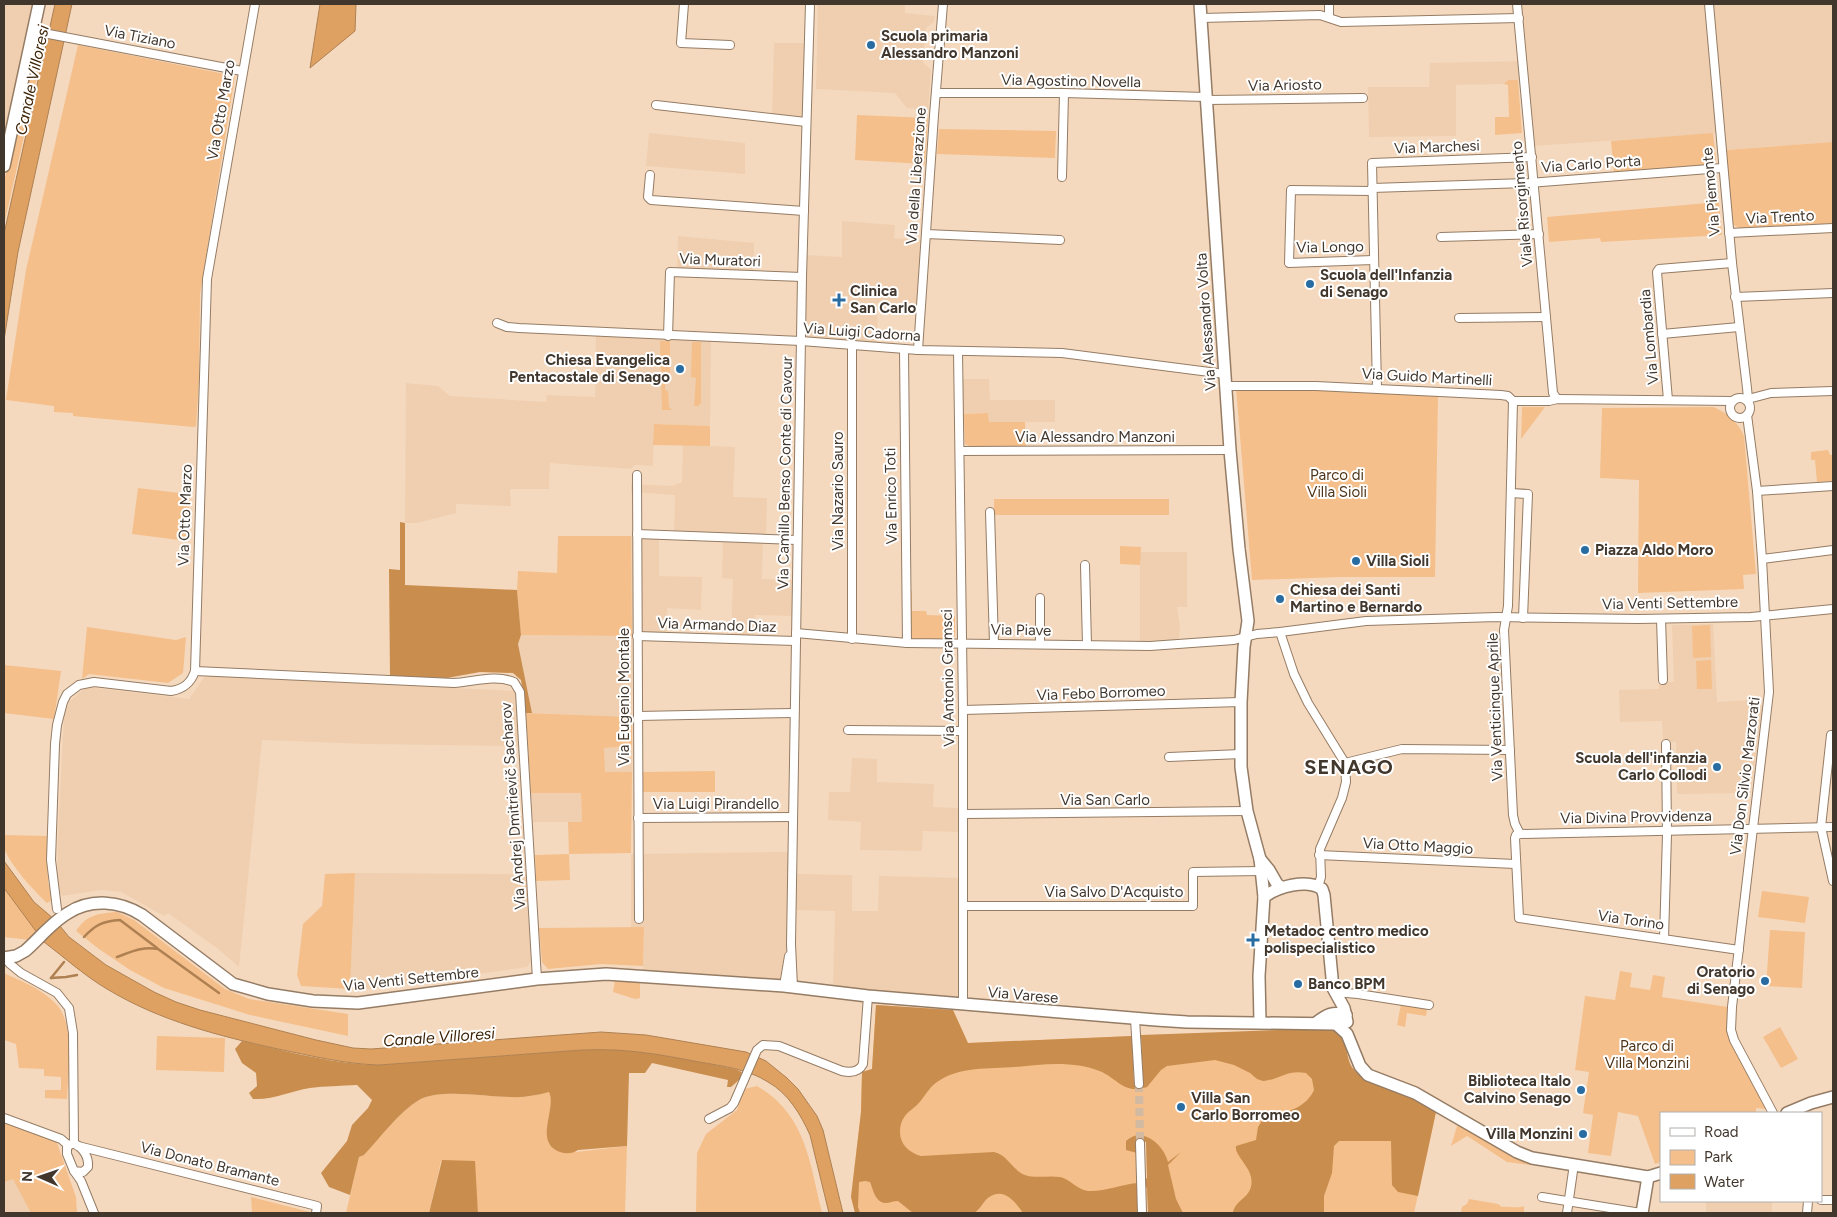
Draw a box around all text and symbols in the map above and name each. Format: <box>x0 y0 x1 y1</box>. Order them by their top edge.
street label: Via Tiziano <box>103 21 178 53</box>
water label: Canale Villoresi <box>11 23 53 137</box>
place label: Scuola primaria Alessandro Manzoni <box>881 27 1019 62</box>
marker: Scuola primaria Alessandro Manzoni <box>865 39 877 51</box>
street label: Via Otto Marzo <box>203 58 239 162</box>
street label: Via Agostino Novella <box>1001 71 1141 91</box>
street label: Via Ariosto <box>1248 75 1322 95</box>
street label: Via della Liberazione <box>902 107 930 245</box>
street label: Via Marchesi <box>1394 137 1480 157</box>
street label: Viale Risorgimento <box>1508 140 1536 268</box>
street label: Via Piemonte <box>1698 147 1724 237</box>
street label: Via Carlo Porta <box>1540 152 1642 176</box>
street label: Via Trento <box>1745 206 1815 228</box>
street label: Via Longo <box>1296 237 1364 257</box>
street label: Via Muratori <box>679 250 761 270</box>
street label: Via Alessandro Volta <box>1192 252 1220 392</box>
place label: Scuola dell'Infanzia di Senago <box>1320 266 1452 301</box>
marker: Scuola dell'Infanzia di Senago <box>1304 278 1316 290</box>
place label: Clinica San Carlo <box>850 282 916 317</box>
street label: Via Lombardia <box>1636 288 1662 386</box>
marker: Clinica San Carlo <box>832 293 846 307</box>
street label: Via Luigi Cadorna <box>803 319 921 345</box>
place label: Chiesa Evangelica Pentacostale di Senago <box>509 351 670 386</box>
street label: Via Camillo Benso Conte di Cavour <box>774 356 796 590</box>
marker: Chiesa Evangelica Pentacostale di Senago <box>674 363 686 375</box>
street label: Via Guido Martinelli <box>1361 365 1493 389</box>
street label: Via Alessandro Manzoni <box>1015 428 1175 446</box>
street label: Via Nazario Sauro <box>829 431 847 551</box>
street label: Via Enrico Toti <box>881 447 901 545</box>
street label: Via Otto Marzo <box>174 463 196 566</box>
park label: Parco di Villa Sioli <box>1307 466 1367 501</box>
place label: Piazza Aldo Moro <box>1595 541 1714 559</box>
marker: Piazza Aldo Moro <box>1579 544 1591 556</box>
place label: Villa Sioli <box>1366 552 1429 570</box>
marker: Villa Sioli <box>1350 555 1362 567</box>
place label: Chiesa dei Santi Martino e Bernardo <box>1290 581 1422 616</box>
marker: Chiesa dei Santi Martino e Bernardo <box>1274 593 1286 605</box>
street label: Via Venti Settembre <box>1602 593 1738 613</box>
street label: Via Antonio Gramsci <box>938 609 958 747</box>
street label: Via Armando Diaz <box>657 614 777 636</box>
street label: Via Piave <box>990 620 1052 640</box>
street label: Via Eugenio Montale <box>615 628 633 766</box>
street label: Via Venticinque Aprile <box>1483 632 1507 782</box>
street label: Via Febo Borromeo <box>1036 682 1166 704</box>
street label: Via Don Silvio Marzorati <box>1726 696 1764 856</box>
street label: Via Andrej Dmitrievič Sacharov <box>497 702 529 910</box>
place label: Scuola dell'infanzia Carlo Collodi <box>1575 749 1707 784</box>
district label: SENAGO <box>1304 755 1394 779</box>
marker: Scuola dell'infanzia Carlo Collodi <box>1711 761 1723 773</box>
street label: Via San Carlo <box>1060 791 1150 809</box>
street label: Via Luigi Pirandello <box>653 795 780 813</box>
street label: Via Divina Provvidenza <box>1560 807 1712 827</box>
street label: Via Otto Maggio <box>1362 834 1474 858</box>
street label: Via Salvo D'Acquisto <box>1045 883 1184 901</box>
street label: Via Torino <box>1597 906 1666 934</box>
place label: Metadoc centro medico polispecialistico <box>1264 922 1429 957</box>
marker: Metadoc centro medico polispecialistico <box>1246 933 1260 947</box>
street label: Via Venti Settembre <box>342 963 480 995</box>
place label: Oratorio di Senago <box>1687 963 1755 998</box>
place label: Banco BPM <box>1308 975 1385 993</box>
marker: Oratorio di Senago <box>1759 975 1771 987</box>
marker: Banco BPM <box>1292 978 1304 990</box>
street label: Via Varese <box>987 983 1059 1007</box>
water label: Canale Villoresi <box>382 1024 496 1050</box>
park label: Parco di Villa Monzini <box>1605 1037 1689 1072</box>
place label: Biblioteca Italo Calvino Senago <box>1464 1072 1571 1107</box>
marker: Biblioteca Italo Calvino Senago <box>1575 1084 1587 1096</box>
place label: Villa San Carlo Borromeo <box>1191 1089 1300 1124</box>
marker: Villa San Carlo Borromeo <box>1175 1101 1187 1113</box>
legend <box>1660 1112 1822 1202</box>
text: Road <box>1704 1123 1739 1141</box>
place label: Villa Monzini <box>1486 1125 1573 1143</box>
marker: Villa Monzini <box>1577 1128 1589 1140</box>
street label: Via Donato Bramante <box>139 1138 281 1190</box>
text: Park <box>1704 1148 1733 1166</box>
north arrow <box>15 1152 65 1202</box>
text: N <box>19 1171 36 1182</box>
text: Water <box>1704 1173 1744 1191</box>

